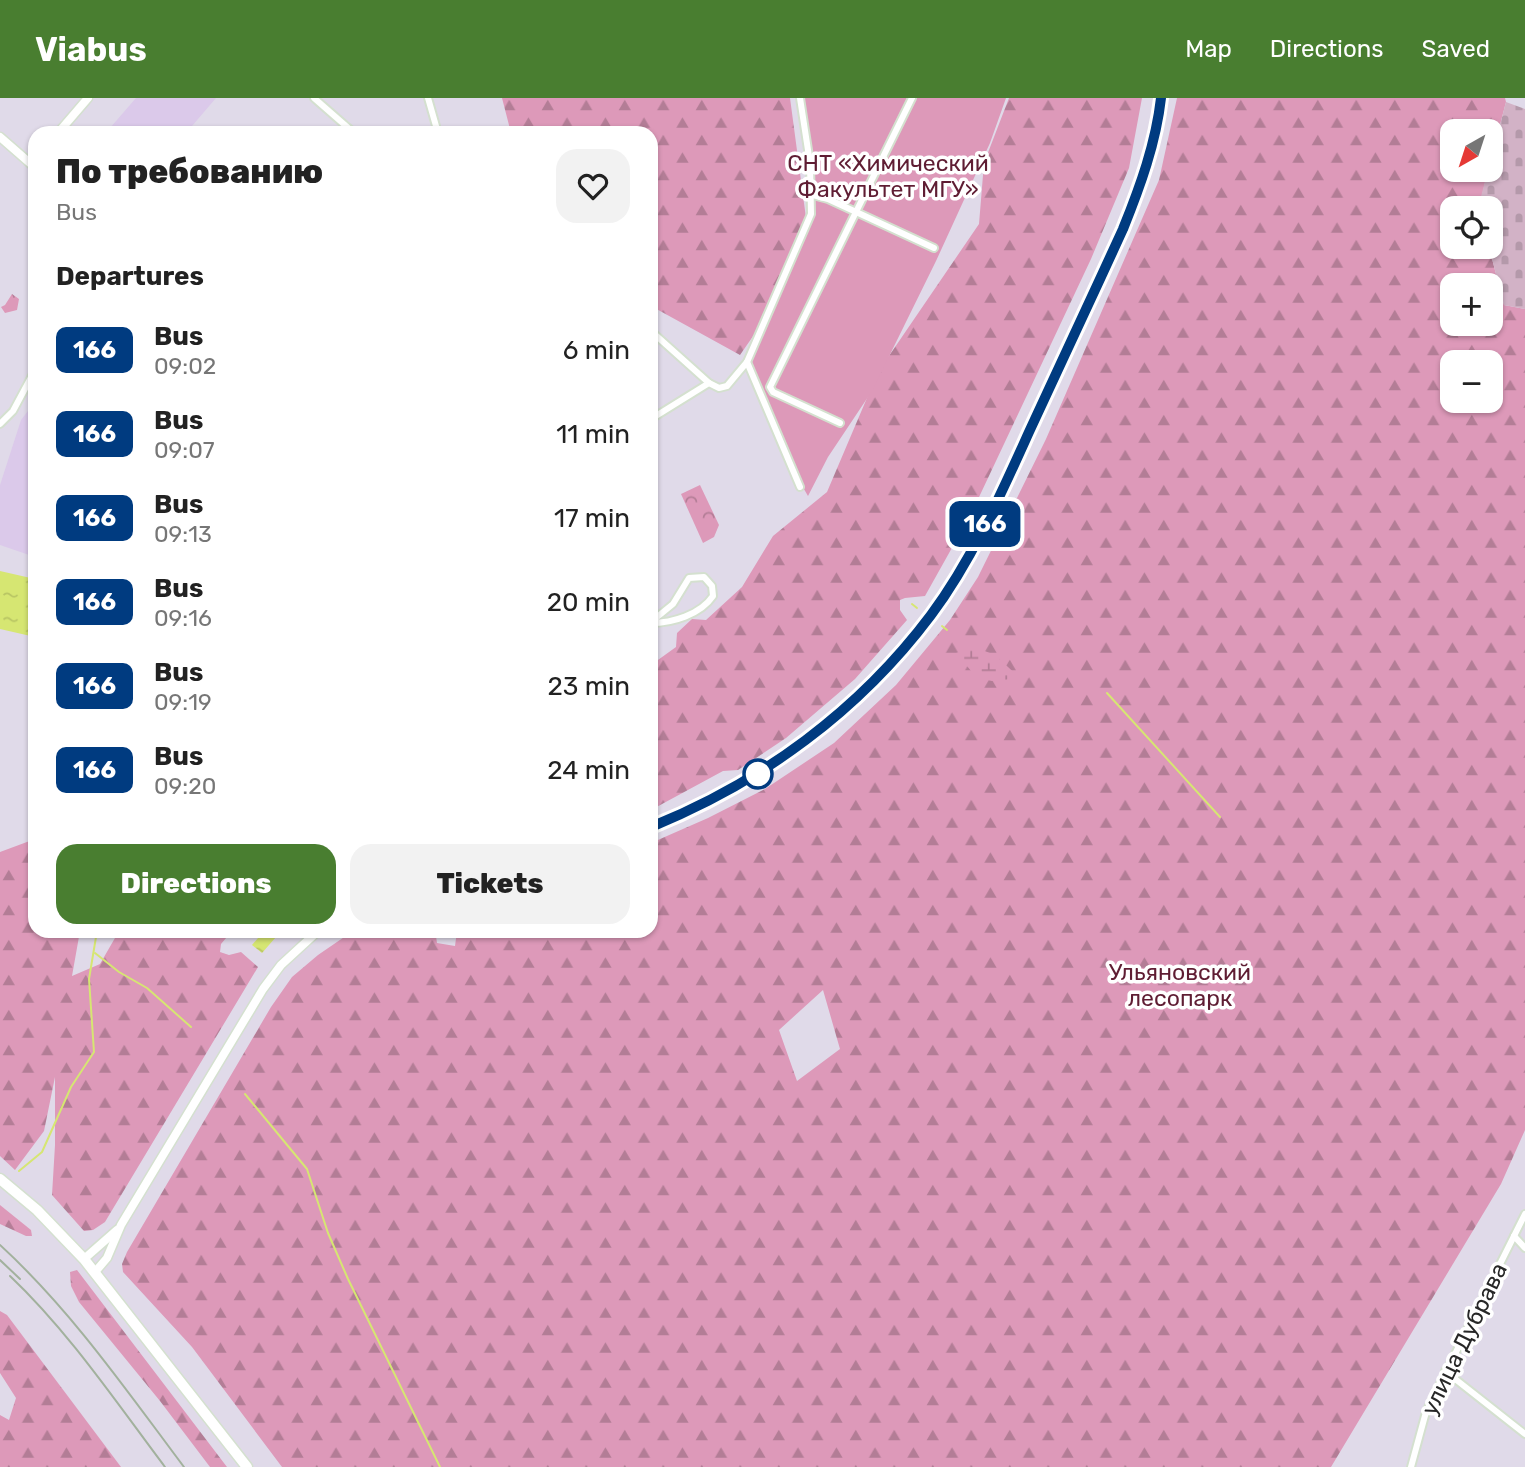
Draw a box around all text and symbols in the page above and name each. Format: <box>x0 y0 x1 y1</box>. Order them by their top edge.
text: Viabus <box>35 30 147 69</box>
text: Map <box>1185 35 1232 63</box>
text: Directions <box>1270 35 1383 63</box>
text: Saved <box>1421 35 1490 63</box>
north arrow <box>1440 119 1503 182</box>
map controls <box>1440 119 1503 413</box>
button: heart <box>556 149 630 223</box>
park label: СНТ «Химический Факультет МГУ» <box>787 149 989 203</box>
text: По требованию <box>56 152 323 191</box>
button: locate <box>1440 196 1503 259</box>
text: Bus <box>56 198 97 226</box>
text: Departures <box>56 261 204 292</box>
button: + <box>1440 273 1503 336</box>
text: Bus <box>154 321 203 352</box>
text: 6 min <box>563 335 630 366</box>
text: 166 <box>73 336 116 364</box>
button: − <box>1440 350 1503 413</box>
text: 09:02 <box>154 352 216 380</box>
text: Bus <box>154 405 203 436</box>
text: 11 min <box>556 419 630 450</box>
text: 166 <box>73 420 116 448</box>
text: 09:07 <box>154 436 215 464</box>
text: Bus <box>154 489 203 520</box>
line badge: 166 <box>945 501 1025 547</box>
text: 17 min <box>554 503 630 534</box>
text: 166 <box>73 504 116 532</box>
text: 166 <box>963 510 1007 538</box>
text: 09:13 <box>154 520 212 548</box>
text: Bus <box>154 573 203 604</box>
text: 20 min <box>547 587 630 618</box>
text: 166 <box>73 588 116 616</box>
text: 09:16 <box>154 604 212 632</box>
text: Bus <box>154 657 203 688</box>
text: 23 min <box>548 671 630 702</box>
text: 166 <box>73 672 116 700</box>
text: 09:19 <box>154 688 212 716</box>
text: Bus <box>154 741 203 772</box>
text: 24 min <box>547 755 630 786</box>
text: 166 <box>73 756 116 784</box>
unlabelled marker <box>743 759 773 789</box>
text: 09:20 <box>154 772 216 800</box>
button: Directions <box>56 844 336 924</box>
button: Tickets <box>350 844 630 924</box>
park label: Ульяновский лесопарк <box>1109 958 1251 1012</box>
street label: улица Дубрава <box>1415 1258 1513 1420</box>

